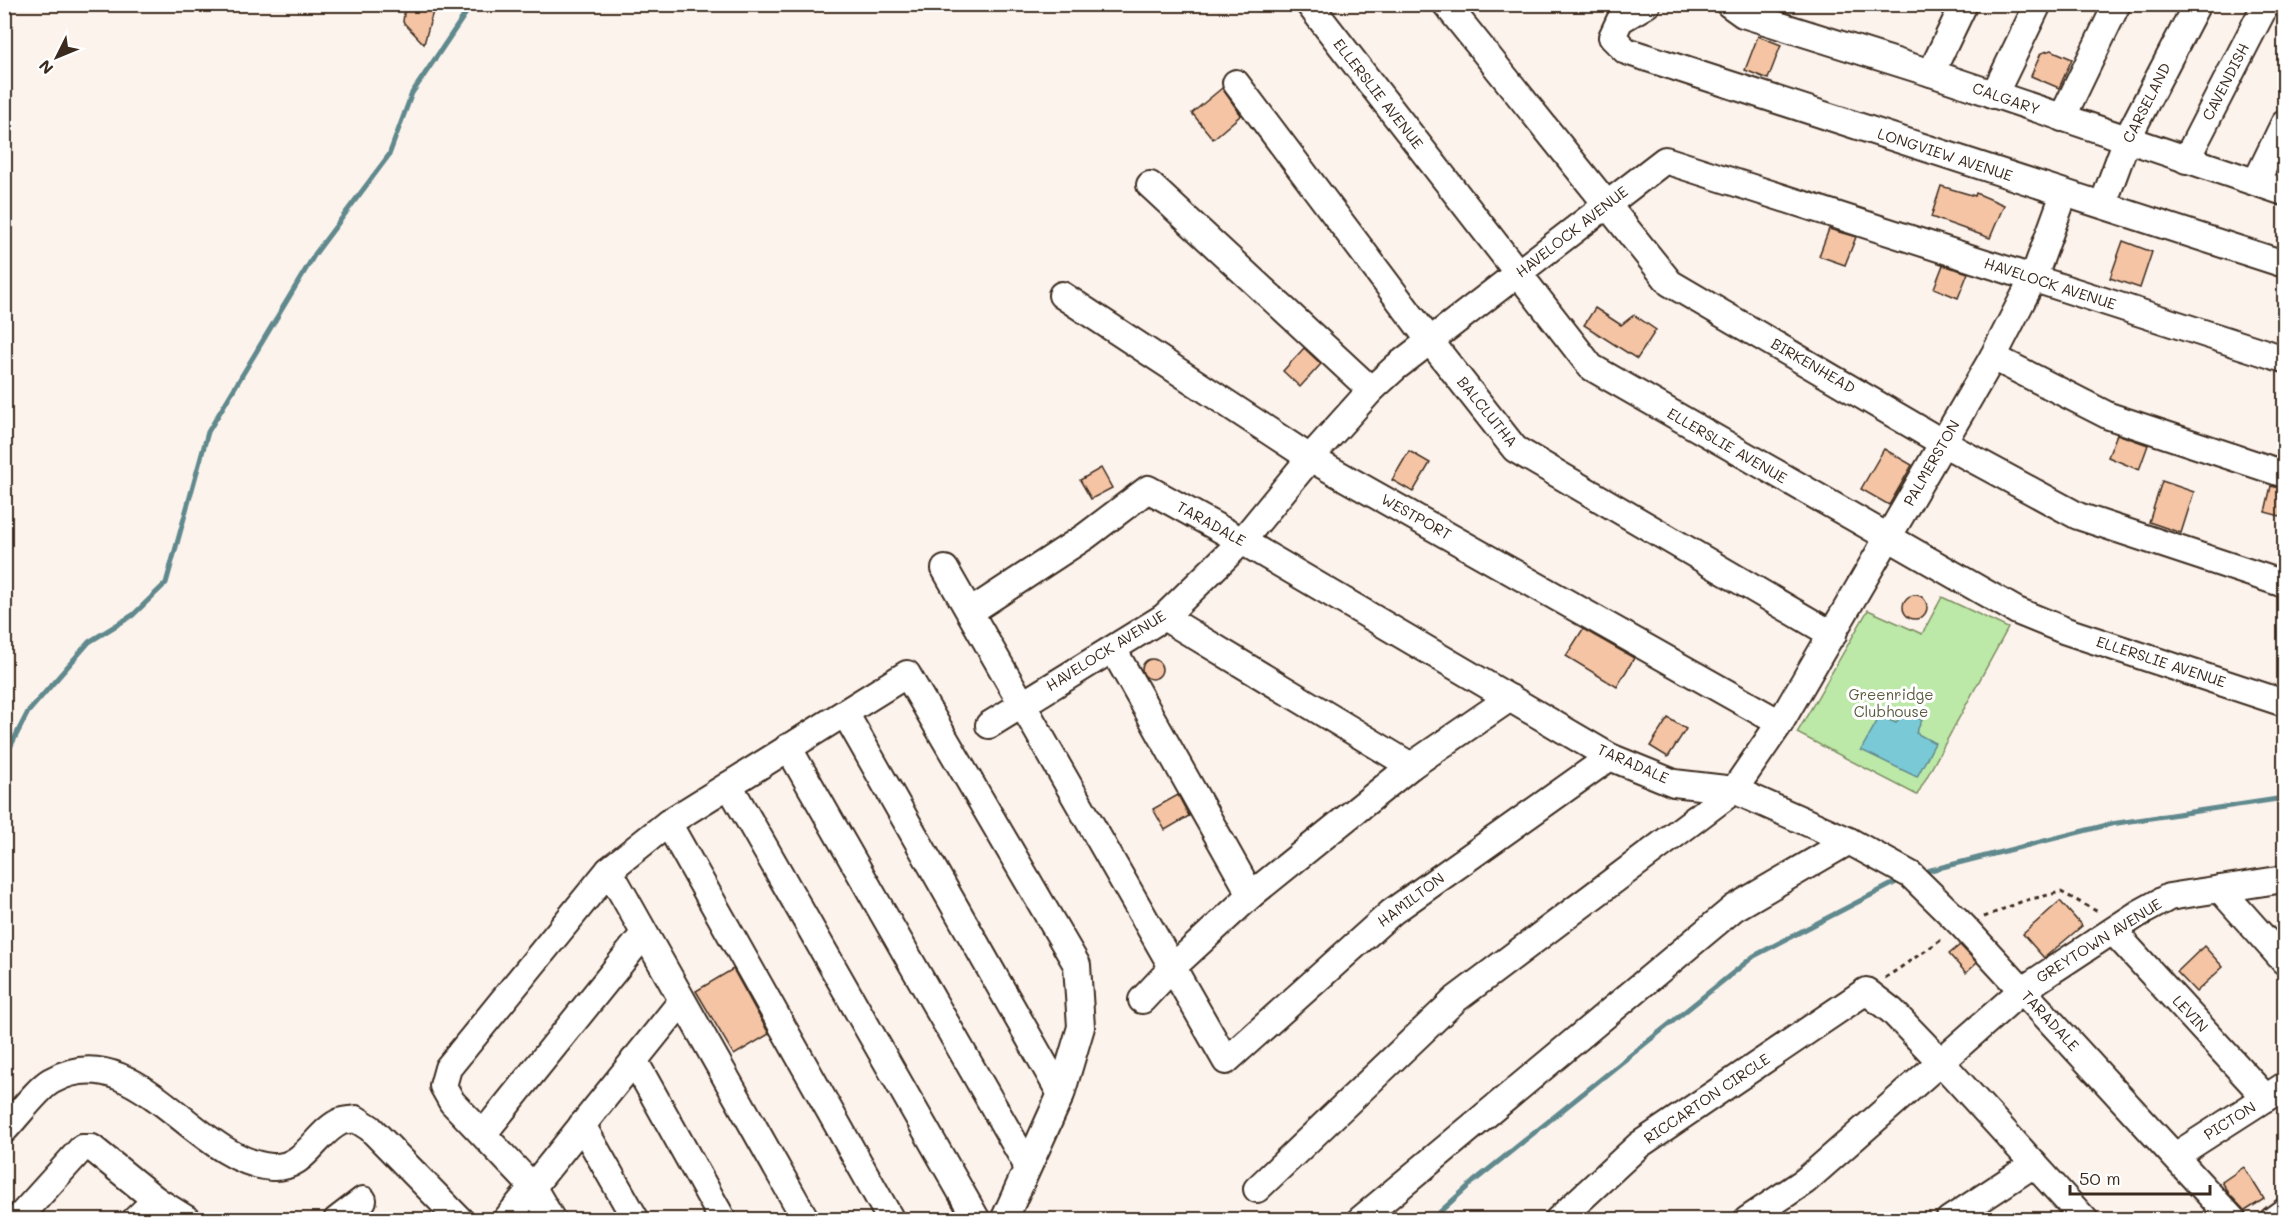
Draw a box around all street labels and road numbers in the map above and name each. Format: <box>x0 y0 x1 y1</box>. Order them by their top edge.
street label: ELLERSLIE AVENUE <box>1329 34 1428 153</box>
street label: CAVENDISH <box>2197 40 2253 124</box>
street label: CARSELAND <box>2117 59 2175 146</box>
street label: CALGARY <box>1970 77 2043 119</box>
street label: LONGVIEW AVENUE <box>1875 123 2016 185</box>
street label: HAVELOCK AVENUE <box>1511 181 1632 281</box>
street label: HAVELOCK AVENUE <box>1982 252 2119 314</box>
street label: BIRKENHEAD <box>1768 333 1859 397</box>
street label: BALCLUTHA <box>1453 372 1522 451</box>
street label: ELLERSLIE AVENUE <box>1664 403 1791 488</box>
street label: PALMERSTON <box>1898 416 1964 509</box>
street label: WESTPORT <box>1378 489 1455 544</box>
street label: TARADALE <box>1173 496 1250 550</box>
street label: HAVELOCK AVENUE <box>1042 605 1169 695</box>
street label: ELLERSLIE AVENUE <box>2094 631 2229 692</box>
street label: TARADALE <box>1595 739 1673 788</box>
street label: HAMILTON <box>1373 868 1448 931</box>
street label: GREYTOWN AVENUE <box>2032 893 2165 987</box>
street label: TARADALE <box>2018 986 2084 1055</box>
street label: LEVIN <box>2168 990 2213 1036</box>
street label: RICCARTON CIRCLE <box>1640 1048 1774 1148</box>
street label: PICTON <box>2200 1096 2259 1144</box>

